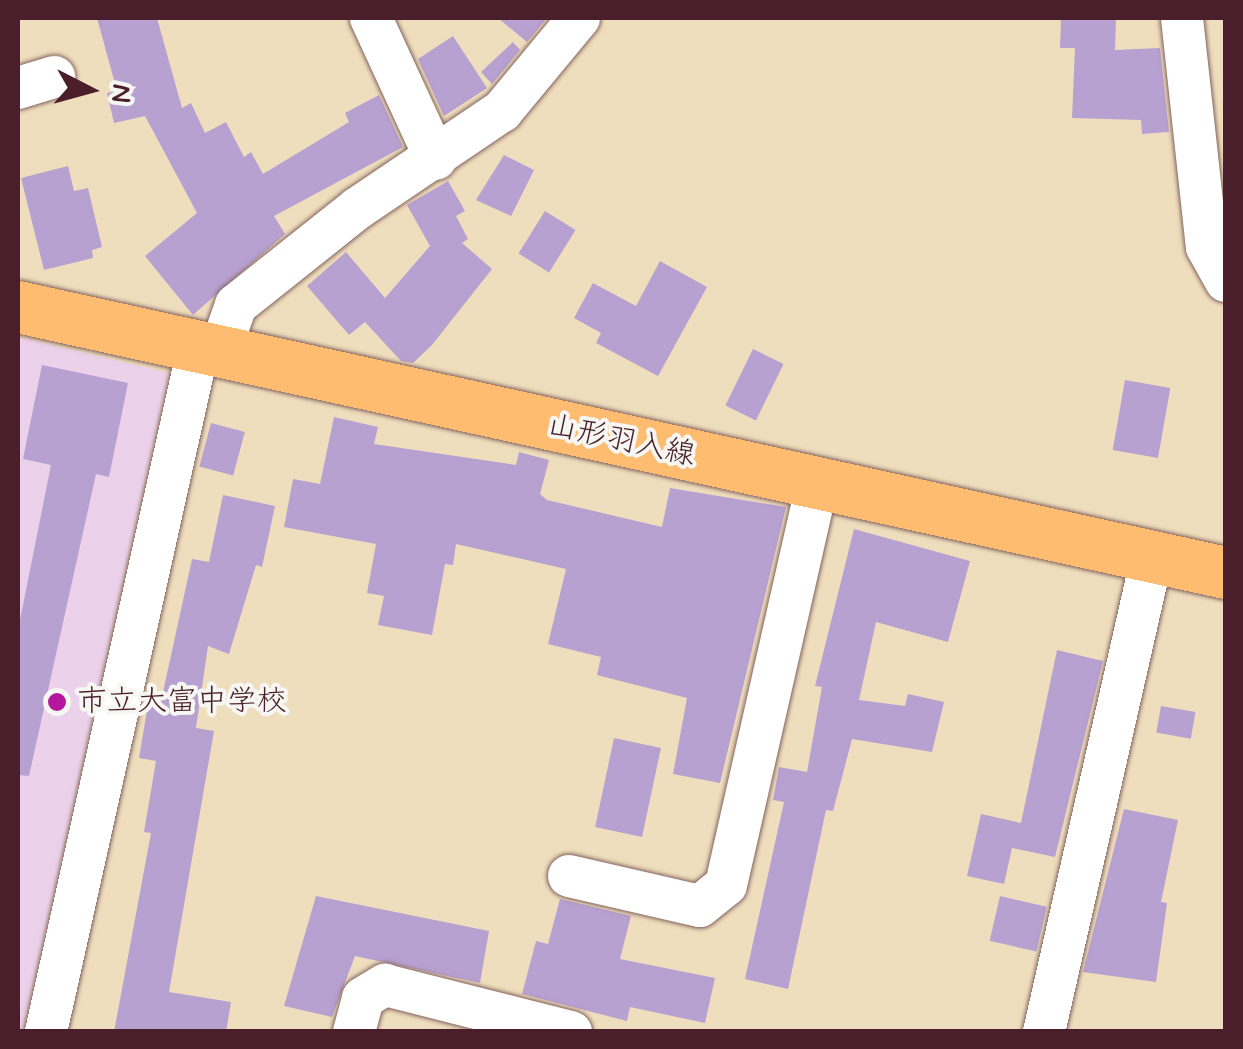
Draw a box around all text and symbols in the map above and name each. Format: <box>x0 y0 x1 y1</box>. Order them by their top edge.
north arrow <box>40 40 140 140</box>
text: N <box>101 82 140 104</box>
street label: 山形羽入線 <box>544 408 698 474</box>
place label: 市立大富中学校 <box>77 684 287 720</box>
marker: 市立大富中学校 <box>46 691 68 713</box>

